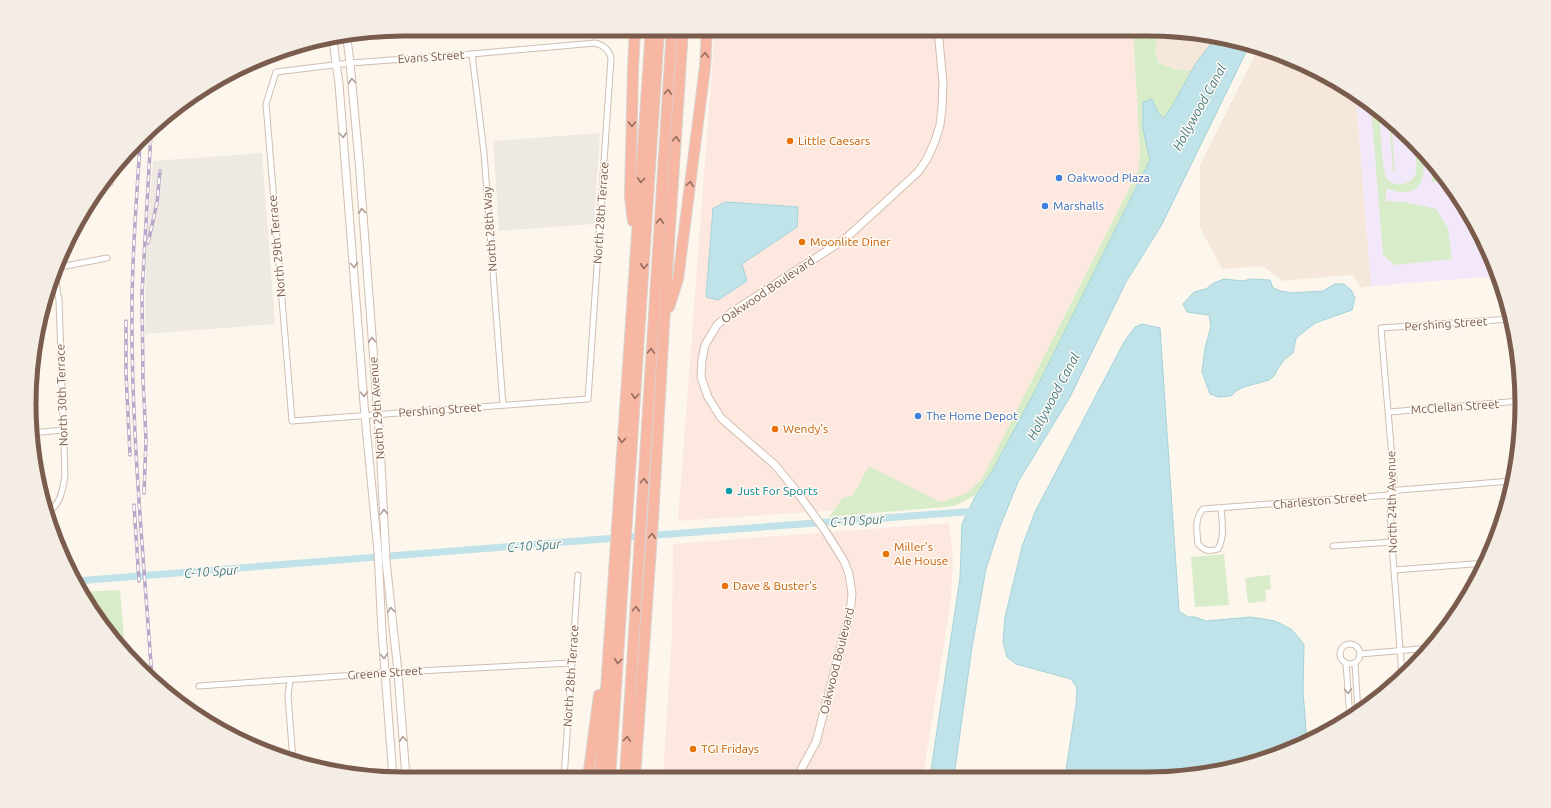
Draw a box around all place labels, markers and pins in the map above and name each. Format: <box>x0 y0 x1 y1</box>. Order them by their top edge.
place label: Little Caesars <box>798 134 870 147</box>
marker: Little Caesars <box>785 136 795 146</box>
place label: Oakwood Plaza <box>1067 171 1150 184</box>
marker: Oakwood Plaza <box>1054 173 1064 183</box>
place label: Marshalls <box>1053 199 1104 212</box>
marker: Marshalls <box>1040 201 1050 211</box>
place label: Moonlite Diner <box>810 235 891 248</box>
marker: Moonlite Diner <box>797 237 807 247</box>
place label: The Home Depot <box>926 409 1018 422</box>
marker: The Home Depot <box>913 411 923 421</box>
place label: Wendy's <box>783 422 828 435</box>
marker: Wendy's <box>770 424 780 434</box>
place label: Just For Sports <box>737 484 818 497</box>
marker: Just For Sports <box>724 486 734 496</box>
place label: Miller's Ale House <box>894 540 948 567</box>
marker: Miller's Ale House <box>881 549 891 559</box>
place label: Dave & Buster's <box>733 579 817 592</box>
marker: Dave & Buster's <box>720 581 730 591</box>
place label: TGI Fridays <box>701 742 759 755</box>
marker: TGI Fridays <box>688 744 698 754</box>

